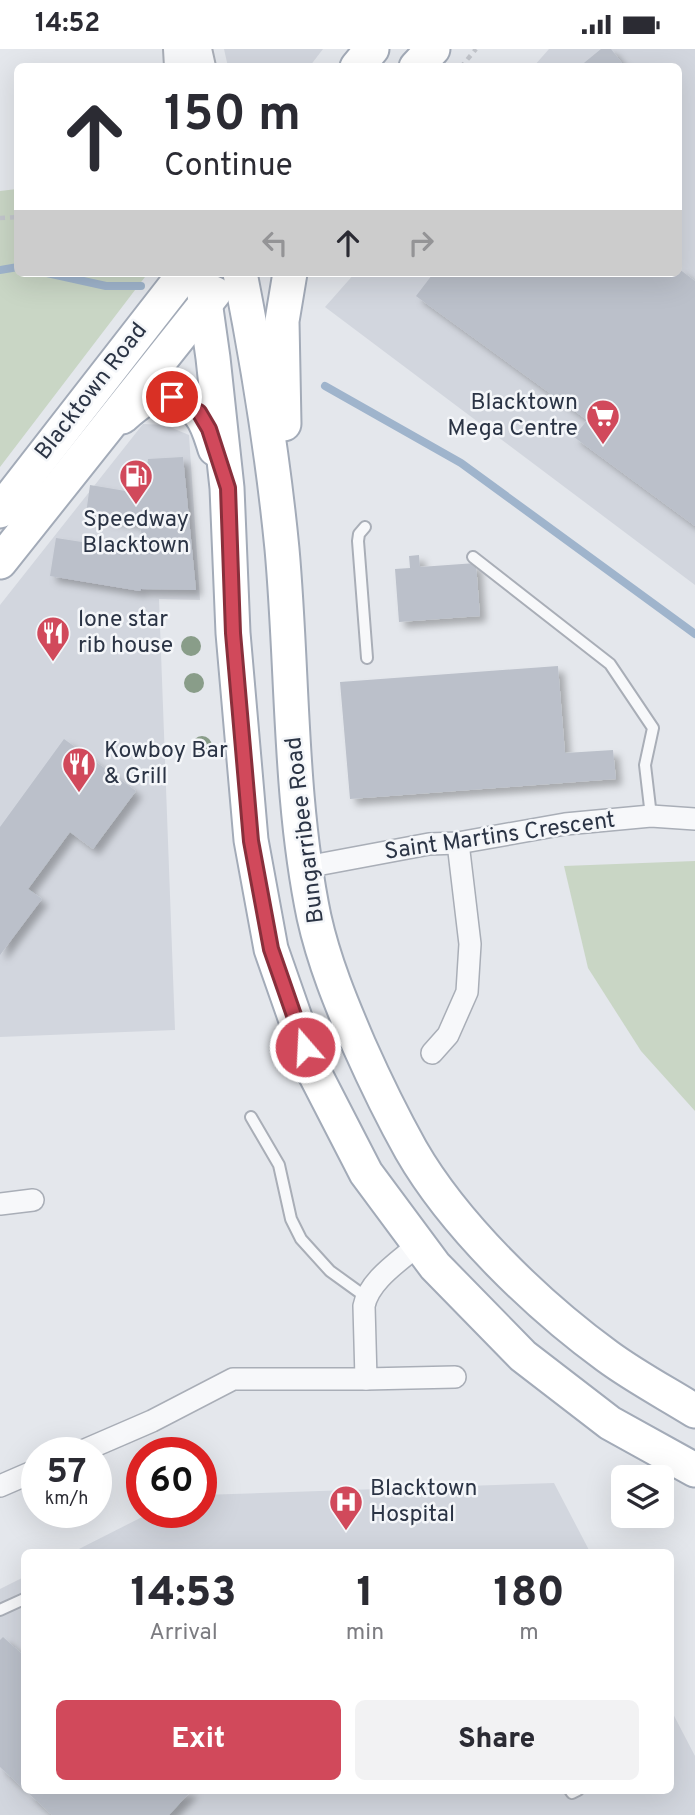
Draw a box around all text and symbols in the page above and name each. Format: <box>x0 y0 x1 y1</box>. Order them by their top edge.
text: 14:52 <box>35 8 100 41</box>
text: 150 m <box>164 86 301 148</box>
icon: ahead <box>49 91 140 182</box>
text: Continue <box>164 147 293 187</box>
icon: left <box>256 224 294 262</box>
icon: ahead <box>329 224 367 262</box>
icon: right <box>402 224 440 262</box>
street label: Blacktown Road <box>29 318 155 466</box>
pin <box>142 367 202 427</box>
icon: arrive <box>153 378 191 416</box>
place label: Blacktown Mega Centre <box>447 389 578 444</box>
supermarket icon: Blacktown Mega Centre <box>584 397 622 446</box>
fuel station icon: Speedway Blacktown <box>117 457 155 506</box>
place label: Speedway Blacktown <box>82 506 190 561</box>
place label: lone star rib house <box>78 606 173 661</box>
restaurant icon: lone star rib house <box>34 614 72 663</box>
street label: Bungarribee Road <box>280 735 332 925</box>
place label: Kowboy Bar & Grill <box>104 737 228 792</box>
restaurant icon: Kowboy Bar & Grill <box>60 745 98 794</box>
street label: Saint Martins Crescent <box>383 806 617 868</box>
position arrow <box>268 1010 342 1084</box>
speed limit sign: 60 <box>126 1437 217 1528</box>
text: 57 <box>46 1451 87 1495</box>
map controls <box>611 1465 674 1528</box>
button: layers <box>611 1465 674 1528</box>
place label: Blacktown Hospital <box>370 1475 478 1530</box>
hospital icon: Blacktown Hospital <box>327 1483 365 1532</box>
text: km/h <box>45 1488 88 1511</box>
text: 14:53 <box>130 1568 236 1621</box>
text: 1 <box>356 1568 374 1621</box>
text: 180 <box>494 1568 565 1621</box>
text: Arrival <box>149 1619 218 1648</box>
text: min <box>346 1619 384 1648</box>
text: m <box>519 1619 539 1648</box>
button: Exit <box>56 1700 341 1780</box>
button: Share <box>355 1700 639 1780</box>

